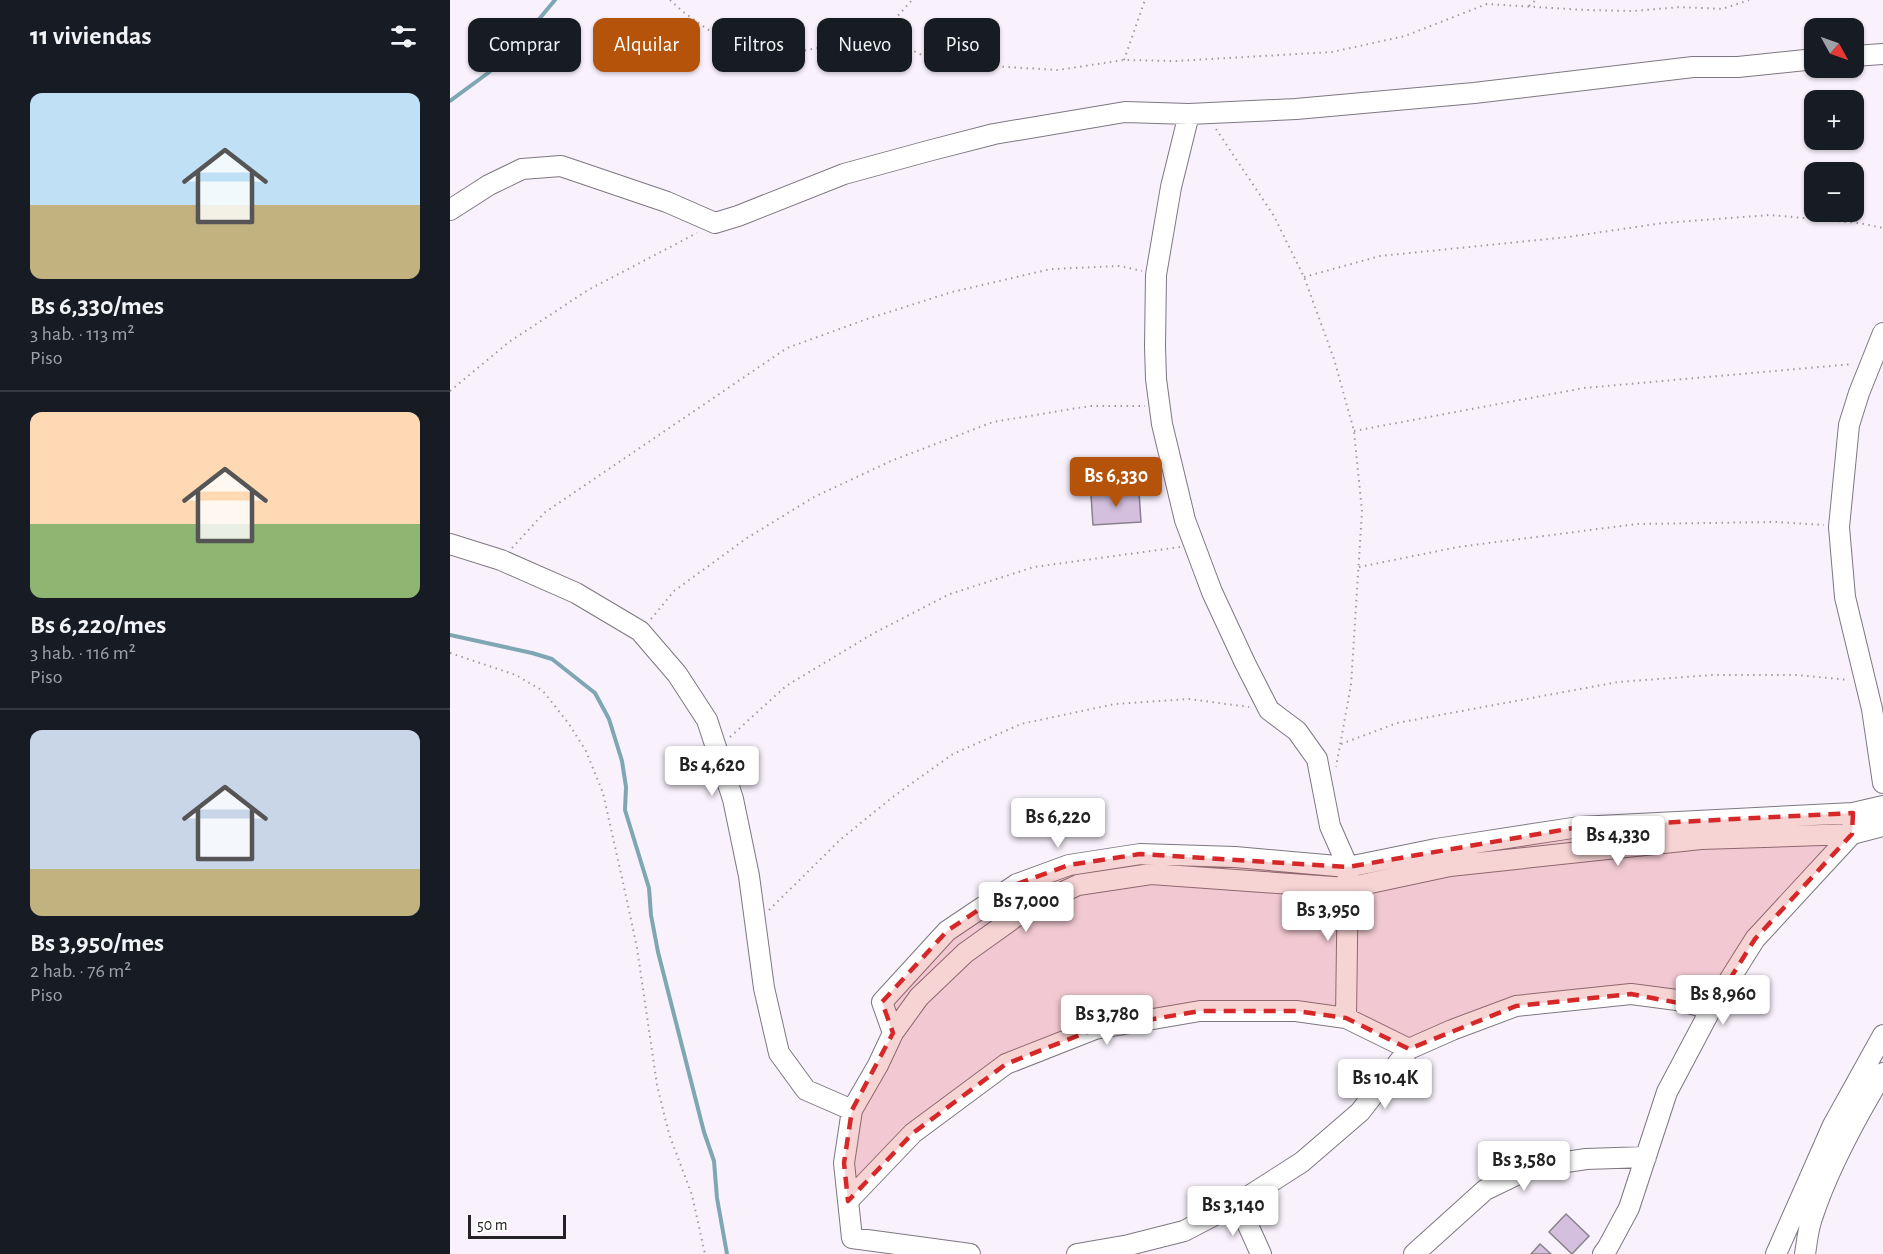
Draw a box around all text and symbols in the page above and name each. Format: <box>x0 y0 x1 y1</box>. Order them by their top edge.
chip: Comprar <box>468 18 581 72</box>
chip: Alquilar <box>593 18 700 72</box>
chip: Filtros <box>712 18 805 72</box>
chip: Nuevo <box>817 18 912 72</box>
chip: Piso <box>924 18 1000 72</box>
north arrow <box>1804 18 1864 78</box>
map controls <box>1804 18 1864 222</box>
icon: filters <box>387 20 420 53</box>
text: 11 viviendas <box>30 23 152 49</box>
button: + <box>1804 90 1864 150</box>
icon: home <box>171 132 279 240</box>
button: − <box>1804 162 1864 222</box>
text: Bs 6,330/mes <box>30 293 164 319</box>
text: 3 hab. · 113 m² <box>30 324 135 344</box>
text: Piso <box>30 348 62 368</box>
icon: home <box>171 451 279 559</box>
pin: Bs 6,330 <box>1054 457 1178 508</box>
text: Bs 6,330 <box>1084 466 1148 486</box>
text: Bs 6,220/mes <box>30 612 166 638</box>
text: 3 hab. · 116 m² <box>30 643 136 663</box>
text: Piso <box>30 667 62 687</box>
pin: Bs 4,620 <box>650 746 774 797</box>
text: Bs 4,620 <box>679 755 745 775</box>
icon: home <box>171 769 279 877</box>
pin: Bs 6,220 <box>996 798 1120 849</box>
text: Bs 6,220 <box>1025 807 1091 827</box>
pin: Bs 4,330 <box>1556 816 1680 867</box>
text: Bs 4,330 <box>1586 825 1650 845</box>
pin: Bs 7,000 <box>964 882 1088 933</box>
text: Bs 7,000 <box>993 891 1059 911</box>
pin: Bs 3,950 <box>1266 891 1390 942</box>
text: Bs 3,950 <box>1296 900 1360 920</box>
text: Bs 3,950/mes <box>30 930 164 956</box>
text: 2 hab. · 76 m² <box>30 961 131 981</box>
pin: Bs 8,960 <box>1661 975 1785 1026</box>
text: Bs 8,960 <box>1690 984 1756 1004</box>
text: Piso <box>30 985 62 1005</box>
pin: Bs 3,780 <box>1045 995 1169 1046</box>
text: Bs 3,780 <box>1075 1004 1139 1024</box>
pin: Bs 10.4K <box>1323 1059 1447 1110</box>
text: Bs 10.4K <box>1352 1068 1418 1088</box>
pin: Bs 3,580 <box>1462 1141 1586 1192</box>
text: Bs 3,580 <box>1492 1150 1556 1170</box>
pin: Bs 3,140 <box>1171 1186 1295 1237</box>
text: Bs 3,140 <box>1201 1195 1265 1215</box>
scale bar <box>468 1212 566 1240</box>
text: 50 m <box>477 1217 508 1233</box>

